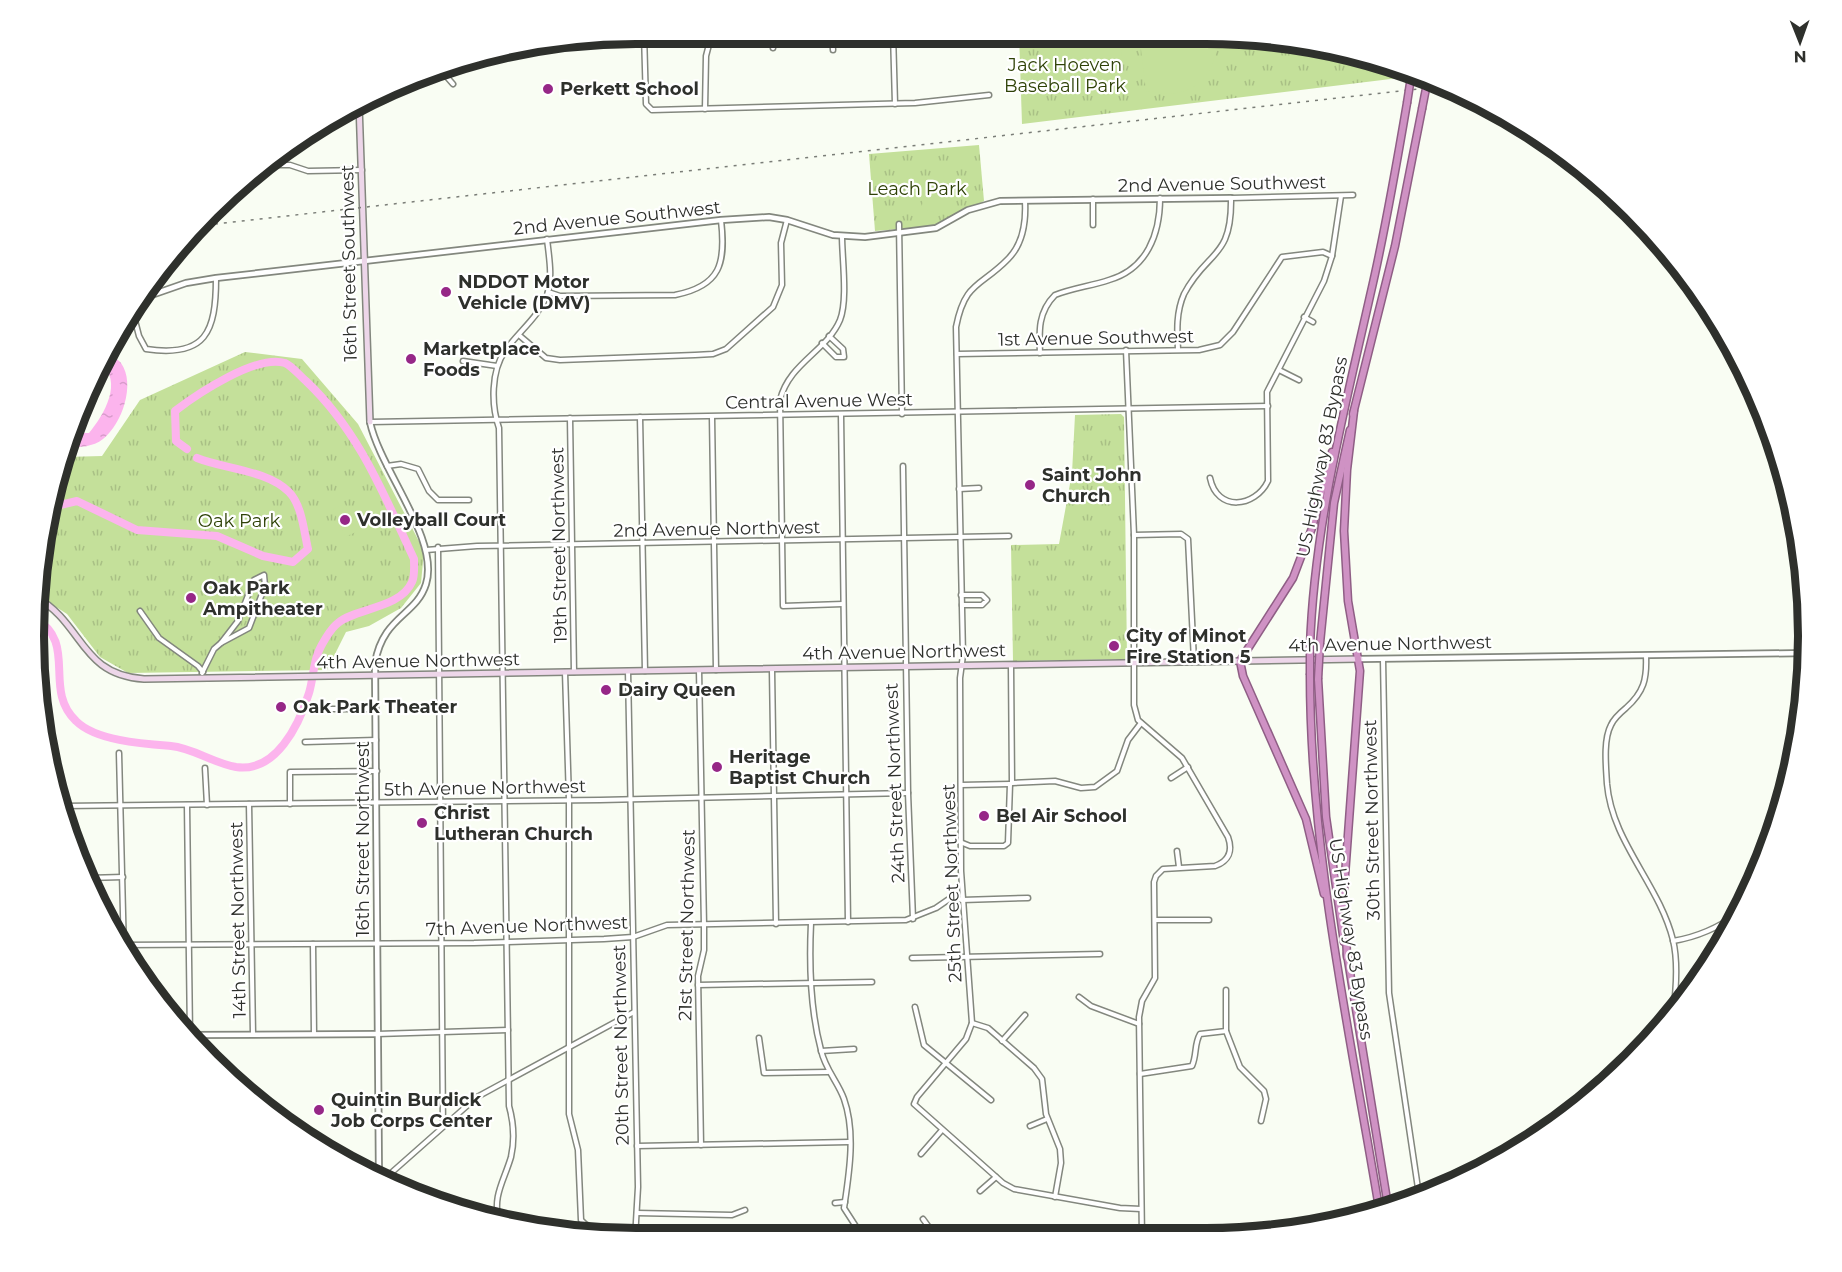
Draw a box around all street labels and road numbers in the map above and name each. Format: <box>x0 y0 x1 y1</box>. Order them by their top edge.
street label: 16th Street Southwest <box>336 164 362 362</box>
street label: 2nd Avenue Southwest <box>1118 171 1326 197</box>
street label: 2nd Avenue Southwest <box>512 196 722 240</box>
street label: 1st Avenue Southwest <box>998 325 1194 351</box>
street label: US Highway 83 Bypass <box>1292 355 1352 559</box>
street label: Central Avenue West <box>725 388 913 414</box>
street label: 19th Street Northwest <box>546 447 572 643</box>
street label: 2nd Avenue Northwest <box>613 516 821 542</box>
street label: 4th Avenue Northwest <box>1288 631 1492 657</box>
street label: 4th Avenue Northwest <box>802 639 1006 665</box>
street label: 4th Avenue Northwest <box>316 648 520 674</box>
street label: 24th Street Northwest <box>881 683 909 883</box>
street label: 30th Street Northwest <box>1359 719 1385 921</box>
street label: 16th Street Northwest <box>352 741 374 937</box>
street label: 5th Avenue Northwest <box>384 775 586 801</box>
street label: 25th Street Northwest <box>938 783 966 983</box>
street label: 14th Street Northwest <box>225 821 251 1019</box>
street label: 21st Street Northwest <box>674 829 700 1021</box>
street label: US Highway 83 Bypass <box>1324 837 1378 1042</box>
street label: 7th Avenue Northwest <box>425 911 629 941</box>
street label: 20th Street Northwest <box>608 944 634 1146</box>

